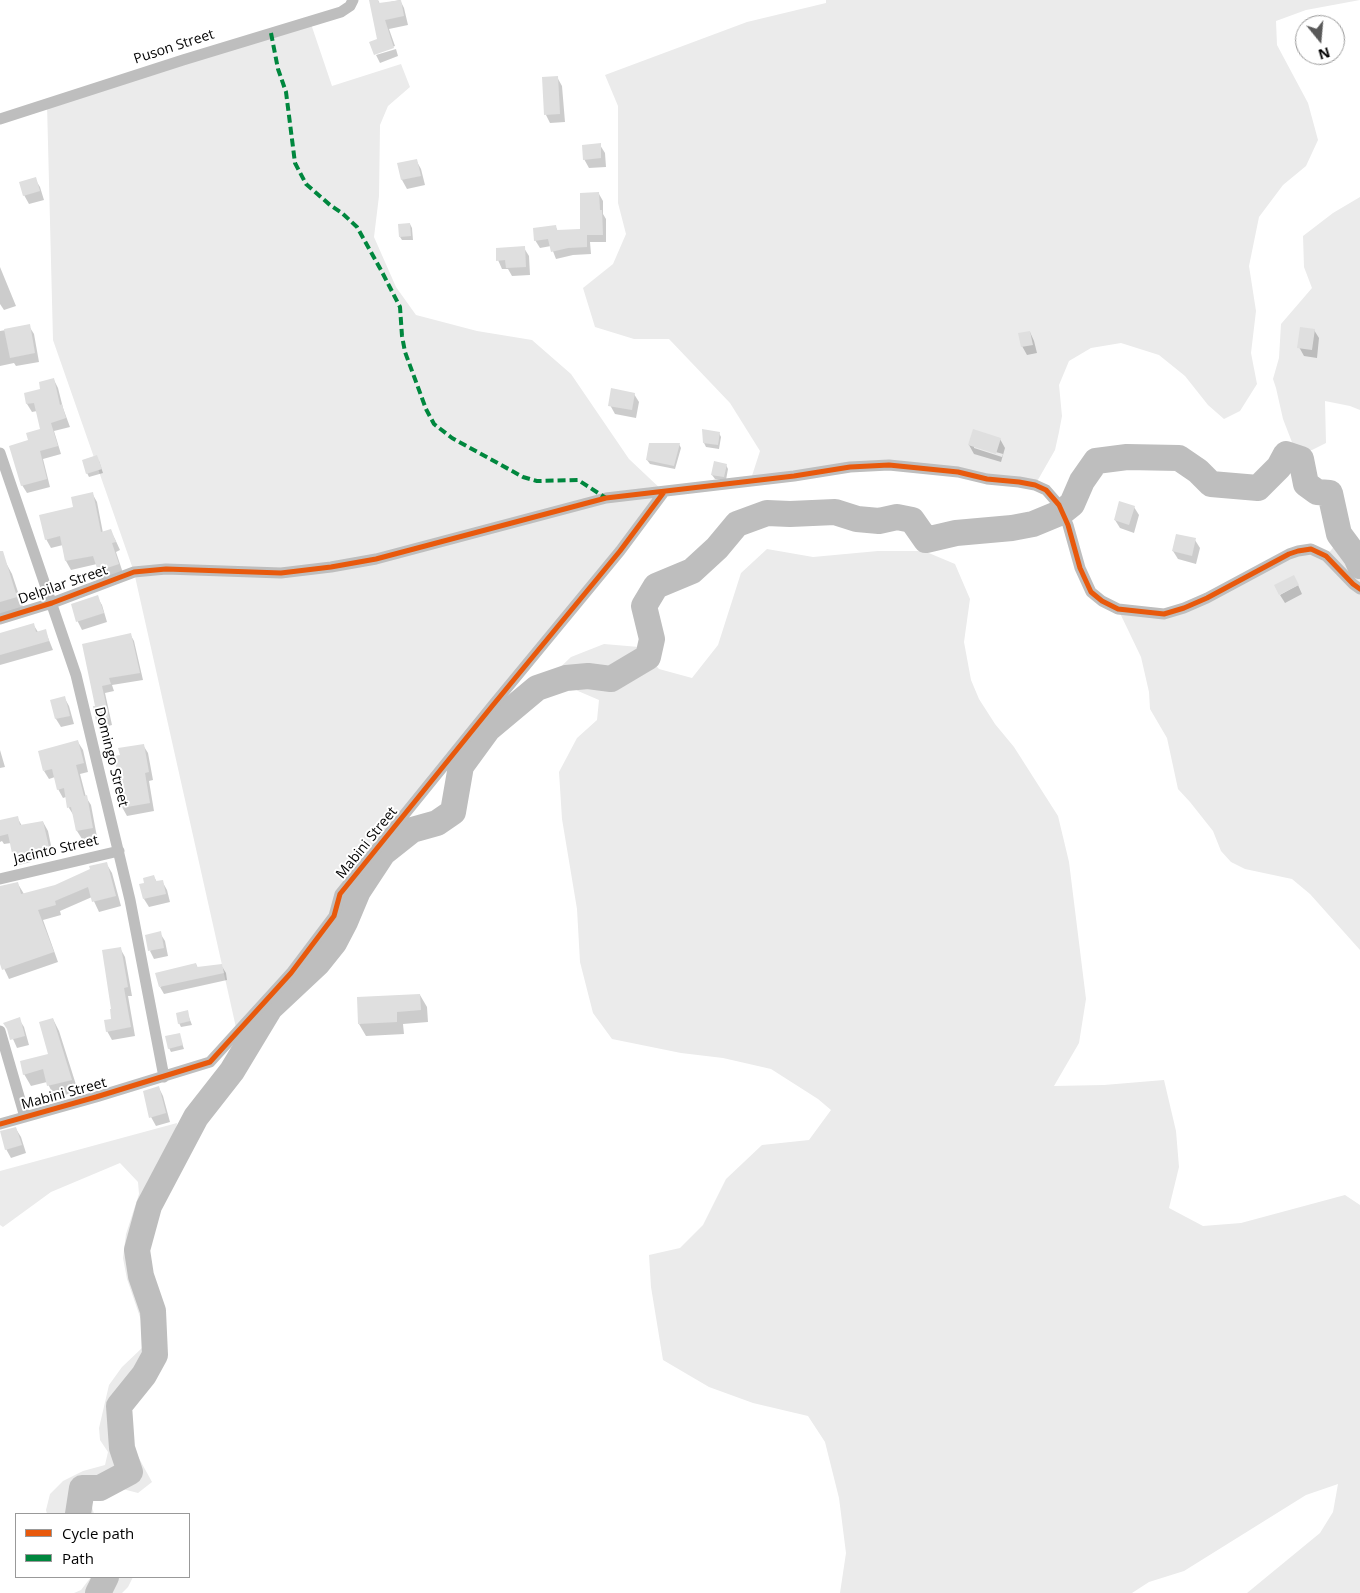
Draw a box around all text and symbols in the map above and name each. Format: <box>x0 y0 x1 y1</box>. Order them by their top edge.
north arrow <box>1295 15 1345 65</box>
street label: Puson Street <box>132 26 216 68</box>
text: N <box>1316 43 1332 65</box>
street label: Delpilar Street <box>16 562 110 608</box>
street label: Domingo Street <box>90 705 132 809</box>
street label: Mabini Street <box>333 804 401 882</box>
street label: Jacinto Street <box>12 832 100 868</box>
street label: Mabini Street <box>20 1075 108 1113</box>
legend <box>15 1513 190 1578</box>
text: Cycle path <box>62 1523 134 1543</box>
text: Path <box>62 1548 94 1568</box>

